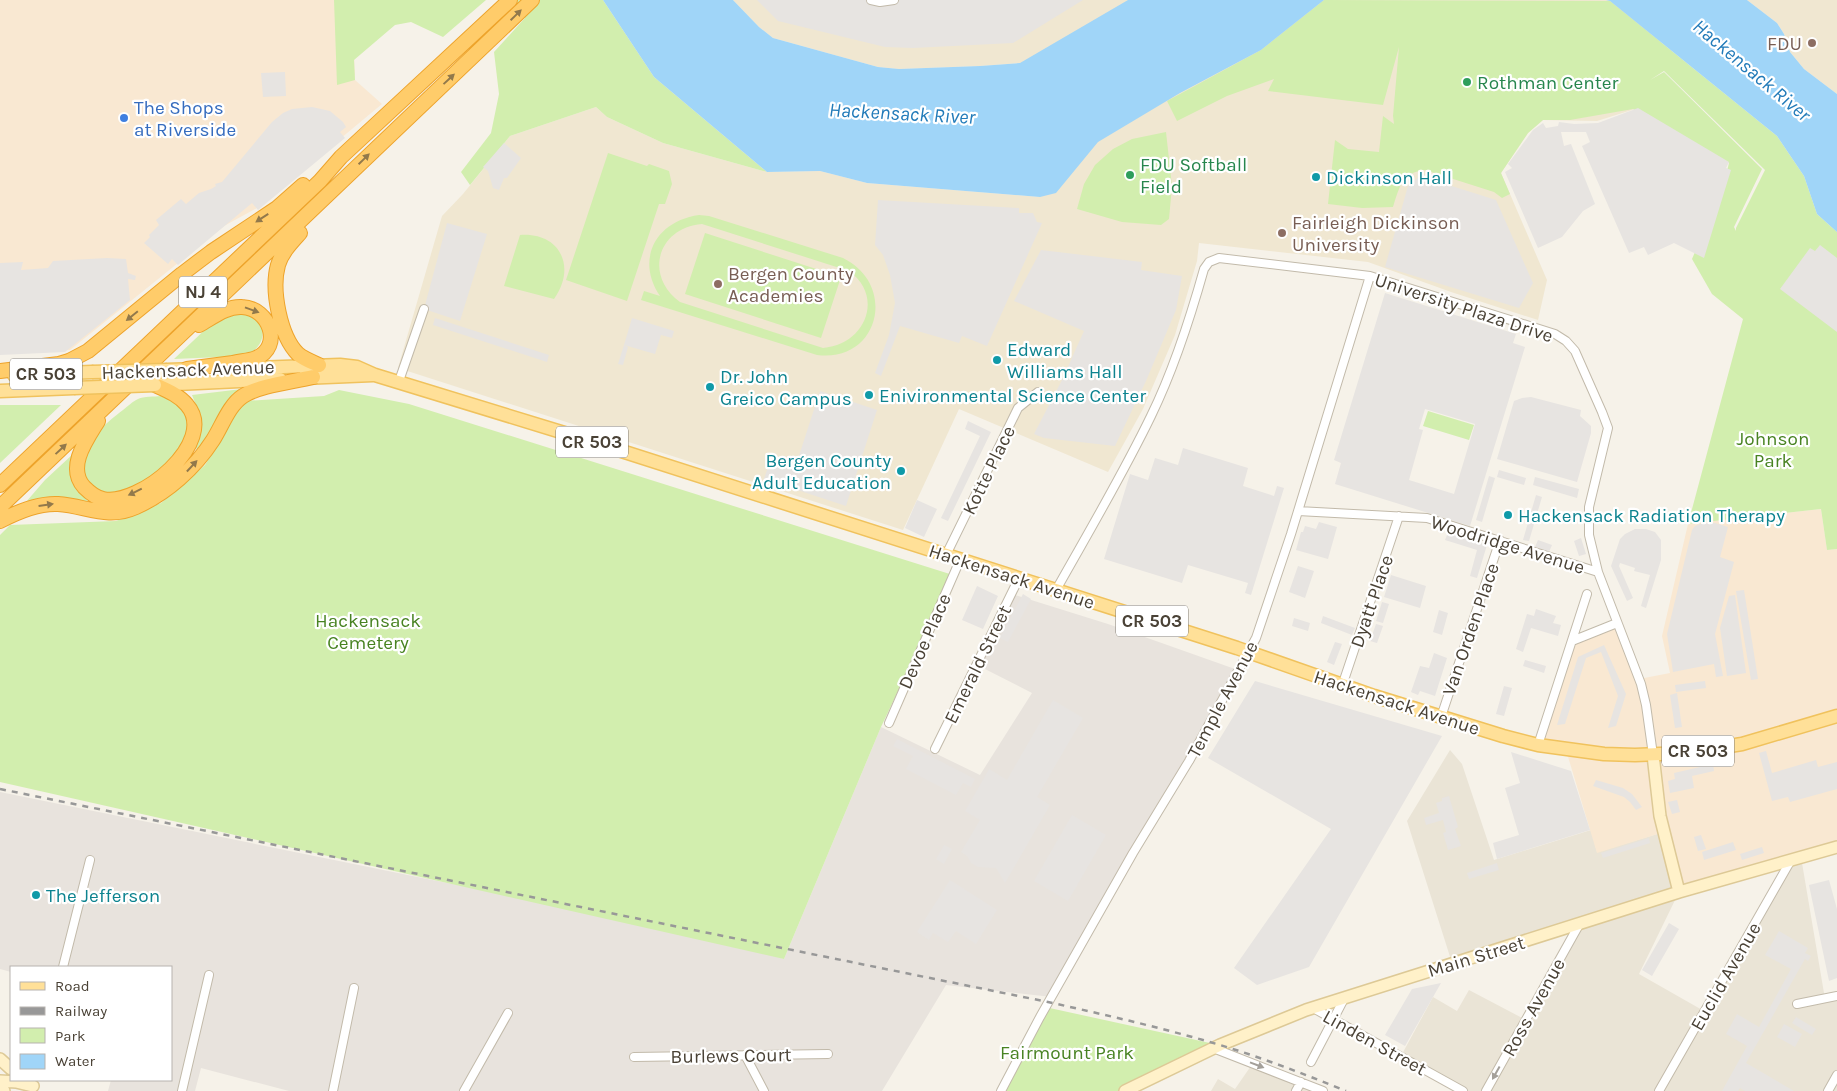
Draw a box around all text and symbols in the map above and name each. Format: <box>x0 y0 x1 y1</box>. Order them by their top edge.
one-way arrow <box>510 9 522 21</box>
water label: Hackensack River <box>1688 14 1816 127</box>
place label: FDU <box>1767 33 1802 55</box>
marker: FDU <box>1806 37 1818 49</box>
place label: Rothman Center <box>1477 72 1619 94</box>
one-way arrow <box>443 73 455 85</box>
marker: Rothman Center <box>1461 76 1473 88</box>
place label: The Shops at Riverside <box>134 97 236 141</box>
water label: Hackensack River <box>828 98 977 129</box>
marker: The Shops at Riverside <box>118 112 130 124</box>
one-way arrow <box>358 153 370 165</box>
place label: FDU Softball Field <box>1140 154 1247 198</box>
place label: Dickinson Hall <box>1326 167 1452 189</box>
marker: FDU Softball Field <box>1124 169 1136 181</box>
marker: Dickinson Hall <box>1310 171 1322 183</box>
place label: Fairleigh Dickinson University <box>1292 212 1460 256</box>
one-way arrow <box>255 213 268 223</box>
marker: Fairleigh Dickinson University <box>1276 227 1288 239</box>
place label: Bergen County Academies <box>728 263 854 307</box>
street label: University Plaza Drive <box>1372 269 1556 347</box>
road number: NJ 4 <box>179 276 227 308</box>
marker: Bergen County Academies <box>712 278 724 290</box>
one-way arrow <box>245 306 260 314</box>
one-way arrow <box>126 310 139 321</box>
place label: Edward Williams Hall <box>1007 339 1122 383</box>
marker: Edward Williams Hall <box>991 354 1003 366</box>
street label: Hackensack Avenue <box>101 356 275 384</box>
road number: CR 503 <box>10 358 82 389</box>
place label: Dr. John Greico Campus <box>720 366 852 410</box>
marker: Dr. John Greico Campus <box>704 381 716 393</box>
place label: Enivironmental Science Center <box>879 385 1146 407</box>
marker: Enivironmental Science Center <box>863 389 875 401</box>
street label: Kotte Place <box>958 422 1020 519</box>
road number: CR 503 <box>556 427 628 458</box>
park label: Johnson Park <box>1737 428 1809 472</box>
one-way arrow <box>54 443 66 455</box>
place label: Bergen County Adult Education <box>752 450 891 494</box>
one-way arrow <box>186 460 198 472</box>
marker: Bergen County Adult Education <box>895 465 907 477</box>
one-way arrow <box>128 488 143 496</box>
one-way arrow <box>38 501 54 509</box>
place label: Hackensack Radiation Therapy <box>1518 505 1785 527</box>
marker: Hackensack Radiation Therapy <box>1502 509 1514 521</box>
street label: Woodridge Avenue <box>1428 511 1587 579</box>
street label: Hackensack Avenue <box>926 540 1097 614</box>
street label: Dyatt Place <box>1346 552 1398 651</box>
street label: Van Orden Place <box>1438 560 1504 698</box>
street label: Devoe Place <box>894 590 956 693</box>
street label: Emerald Street <box>940 602 1016 727</box>
road number: CR 503 <box>1116 606 1188 636</box>
park label: Hackensack Cemetery <box>315 610 421 654</box>
street label: Temple Avenue <box>1183 637 1263 762</box>
street label: Hackensack Avenue <box>1311 666 1482 740</box>
road number: CR 503 <box>1662 736 1734 766</box>
place label: The Jefferson <box>46 885 160 907</box>
marker: The Jefferson <box>30 889 42 901</box>
street label: Euclid Avenue <box>1686 918 1766 1035</box>
street label: Main Street <box>1425 932 1527 982</box>
street label: Ross Avenue <box>1498 954 1570 1061</box>
legend <box>10 966 172 1081</box>
text: Road <box>55 977 90 995</box>
text: Railway <box>55 1002 107 1020</box>
street label: Linden Street <box>1319 1005 1430 1080</box>
text: Park <box>55 1027 85 1045</box>
park label: Fairmount Park <box>1000 1042 1134 1064</box>
street label: Burlews Court <box>670 1044 792 1068</box>
text: Water <box>55 1052 96 1070</box>
one-way arrow <box>1250 1061 1265 1069</box>
one-way arrow <box>1492 1066 1501 1079</box>

